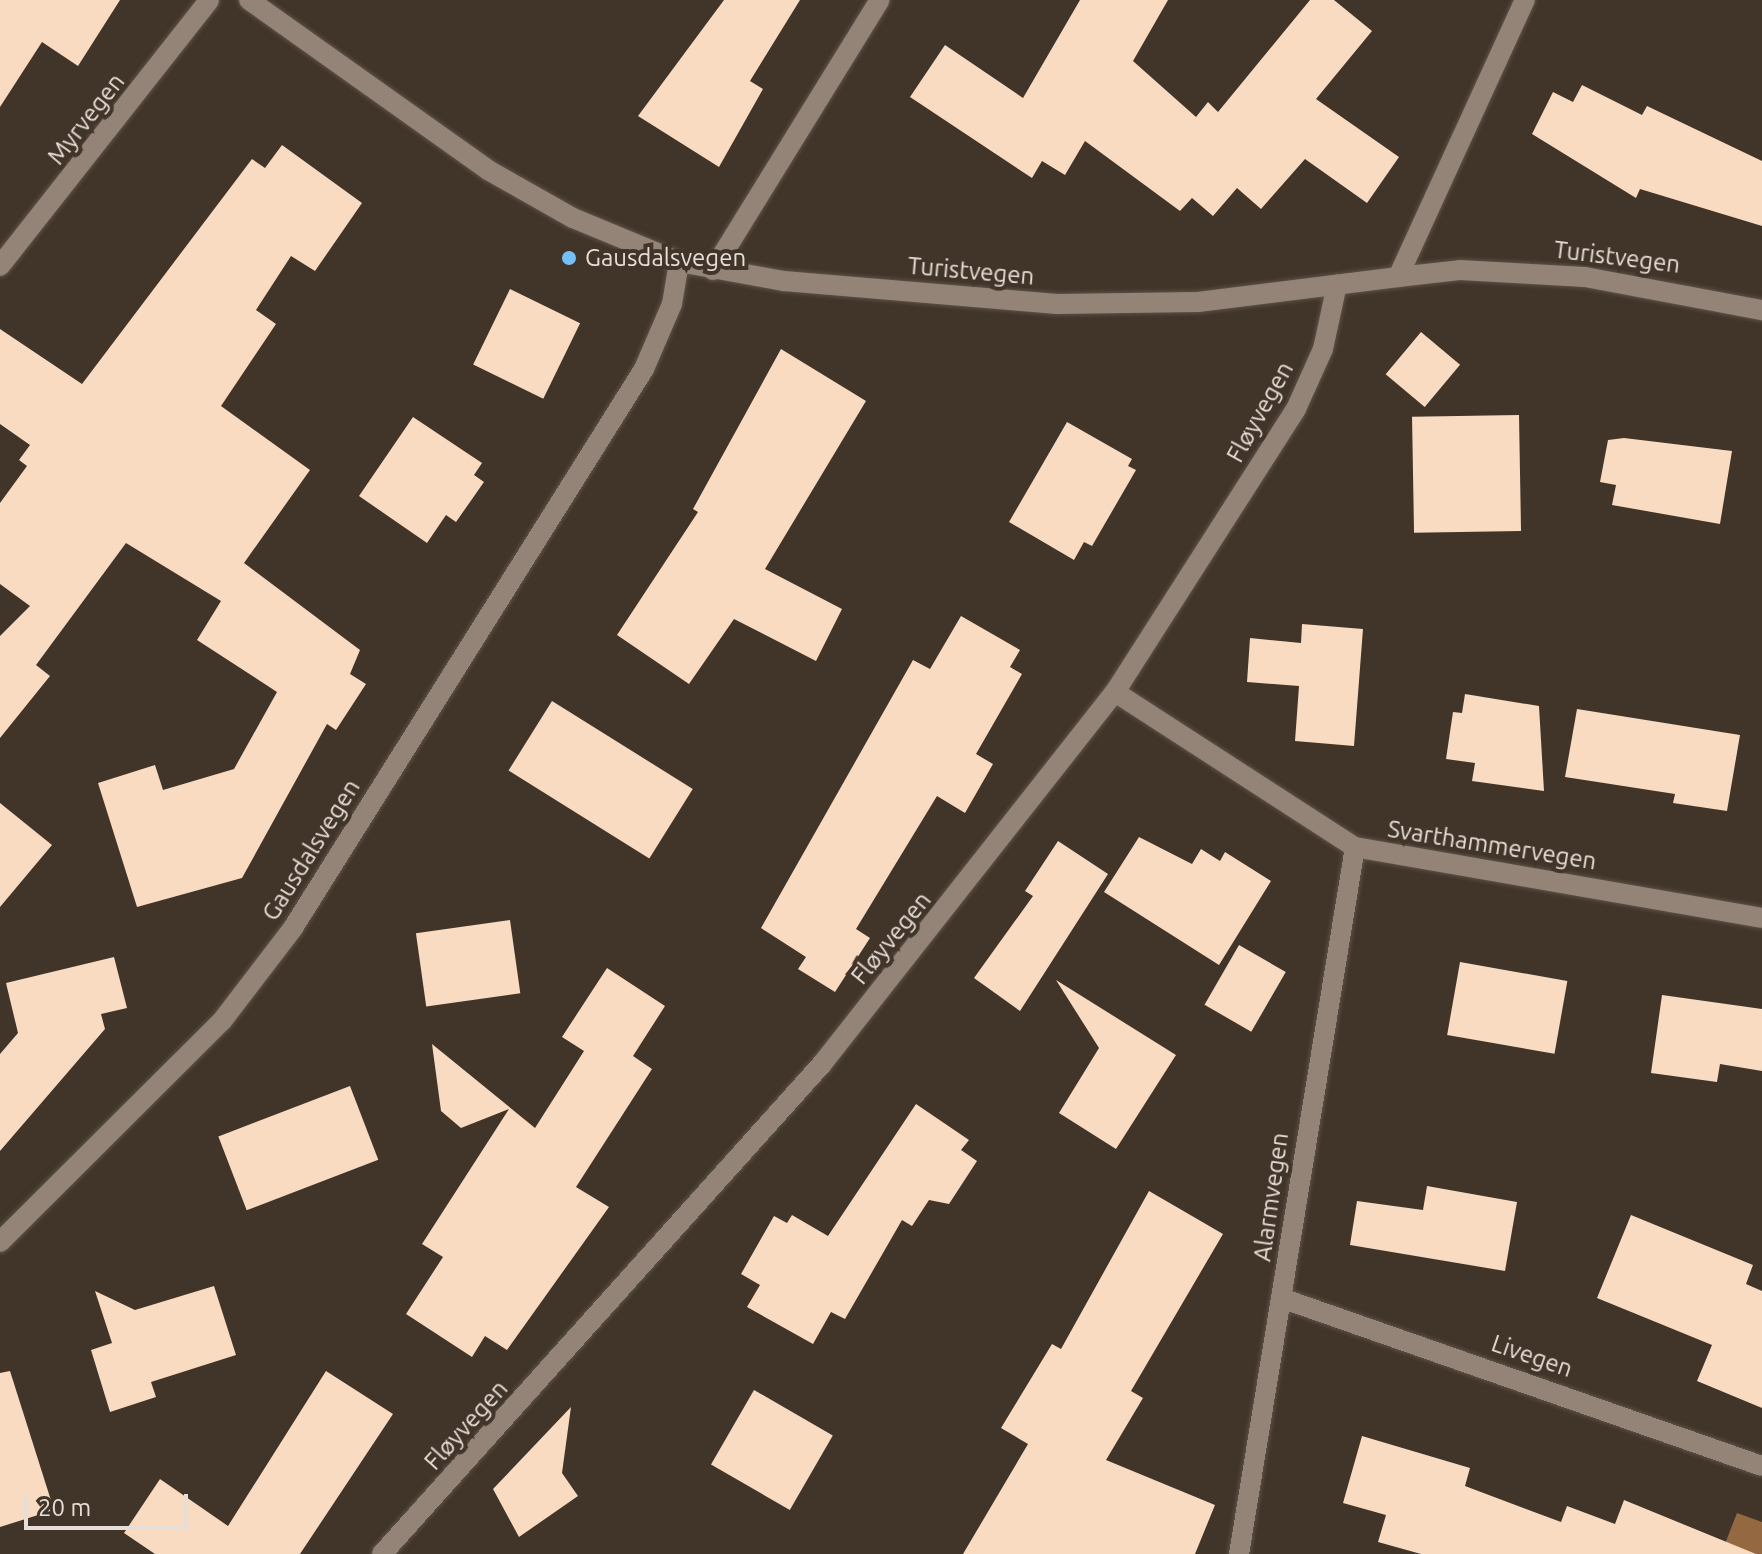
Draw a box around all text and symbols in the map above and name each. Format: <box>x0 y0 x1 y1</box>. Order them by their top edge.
street label: Myrvegen <box>41 68 131 170</box>
street label: Turistvegen <box>1552 235 1682 279</box>
place label: Gausdalsvegen <box>585 244 746 272</box>
marker: Gausdalsvegen <box>560 249 578 267</box>
street label: Turistvegen <box>907 251 1035 291</box>
street label: Fløyvegen <box>1221 357 1299 467</box>
street label: Gausdalsvegen <box>256 774 366 926</box>
street label: Svarthammervegen <box>1386 814 1598 876</box>
street label: Fløyvegen <box>845 886 937 990</box>
street label: Alarmvegen <box>1248 1131 1294 1263</box>
street label: Livegen <box>1488 1329 1576 1383</box>
street label: Fløyvegen <box>418 1374 514 1476</box>
scale bar <box>28 1478 192 1528</box>
text: 20 m <box>38 1494 91 1521</box>

